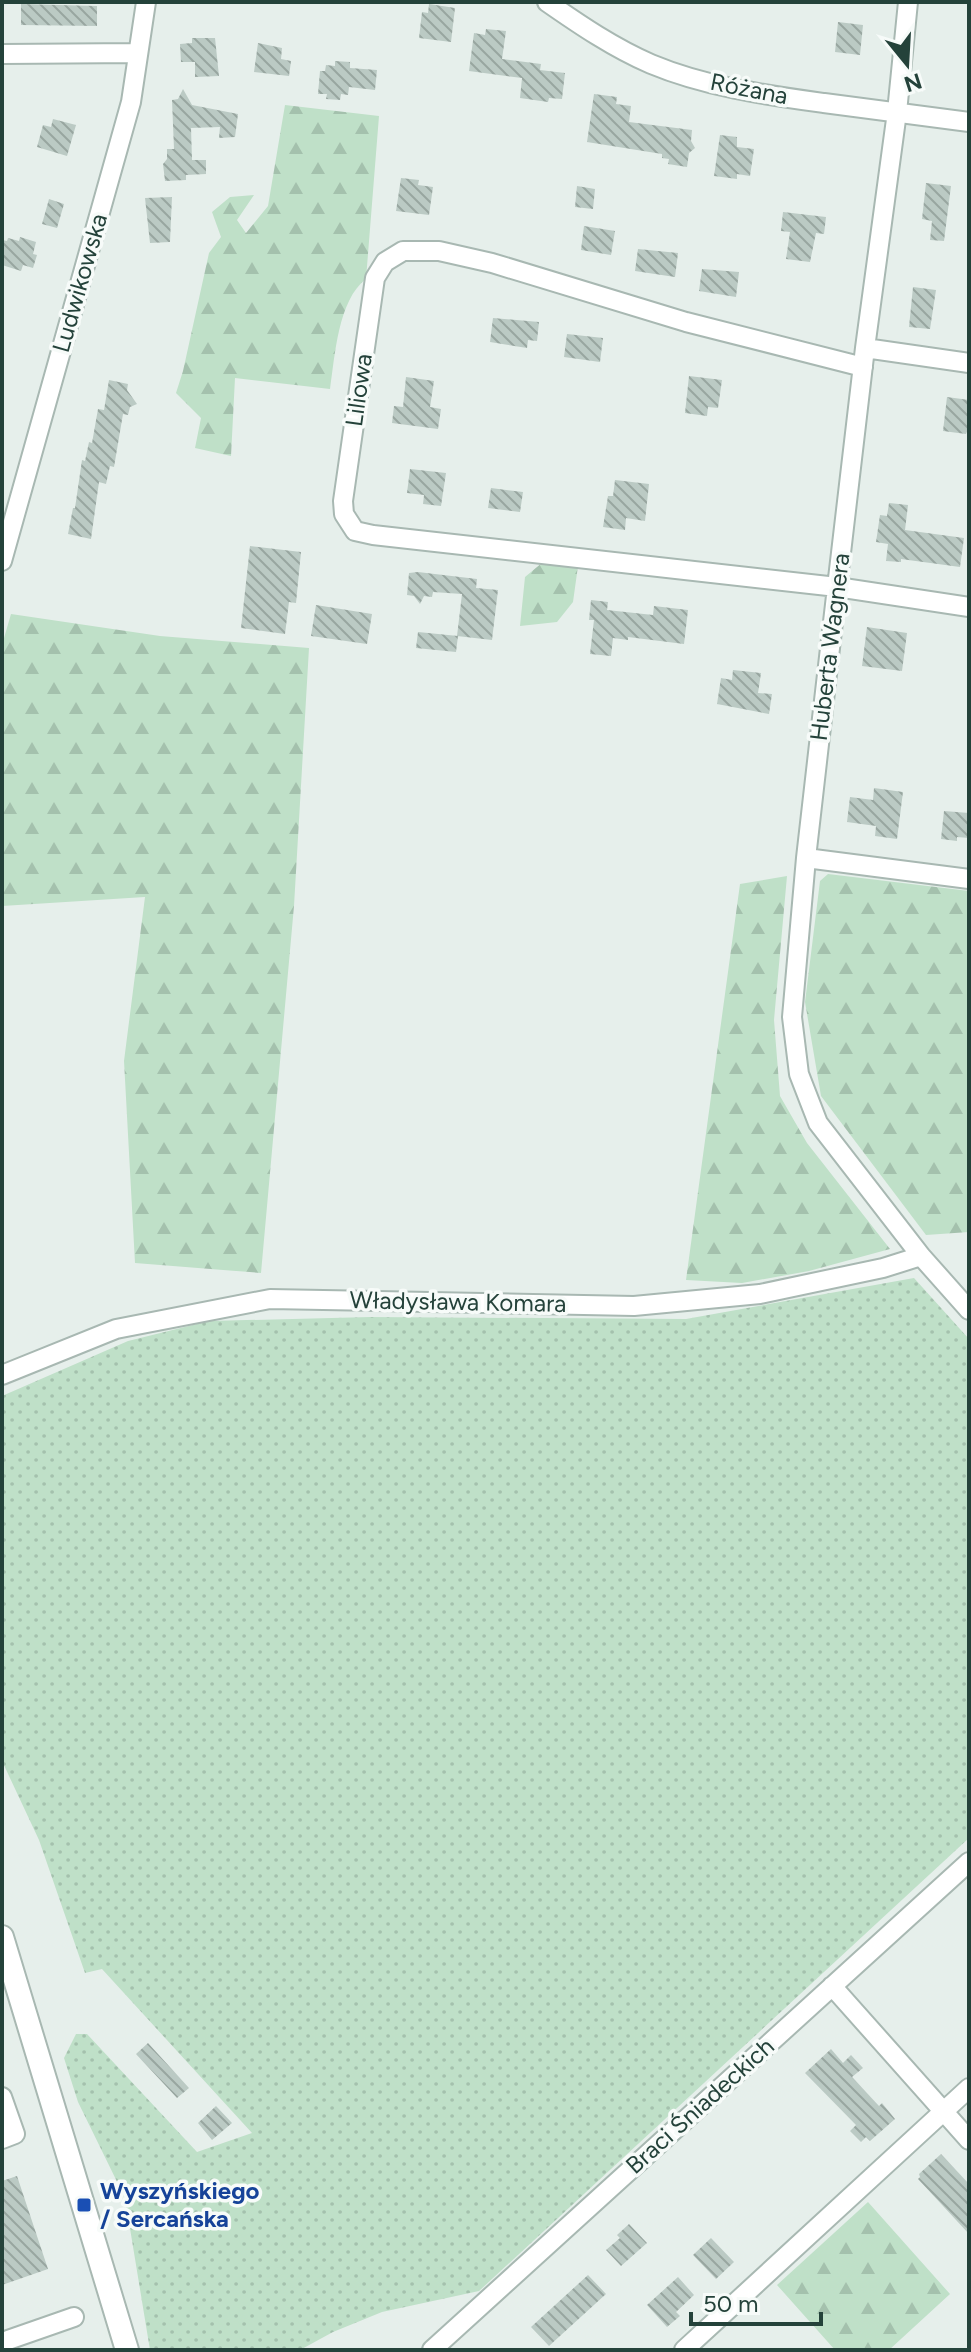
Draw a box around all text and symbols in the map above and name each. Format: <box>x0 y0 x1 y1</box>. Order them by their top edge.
north arrow <box>867 24 947 104</box>
street label: Różana <box>708 67 790 110</box>
text: N <box>901 67 925 98</box>
street label: Ludwikowska <box>46 210 113 356</box>
street label: Liliowa <box>339 352 378 428</box>
street label: Huberta Wagnera <box>804 551 855 743</box>
street label: Władysława Komara <box>349 1285 567 1318</box>
street label: Braci Śniadeckich <box>620 2032 780 2180</box>
place label: Wyszyńskiego / Sercańska <box>100 2176 260 2233</box>
marker: Wyszyńskiego / Sercańska <box>75 2196 93 2214</box>
scale bar <box>691 2276 821 2326</box>
text: 50 m <box>703 2289 759 2318</box>

